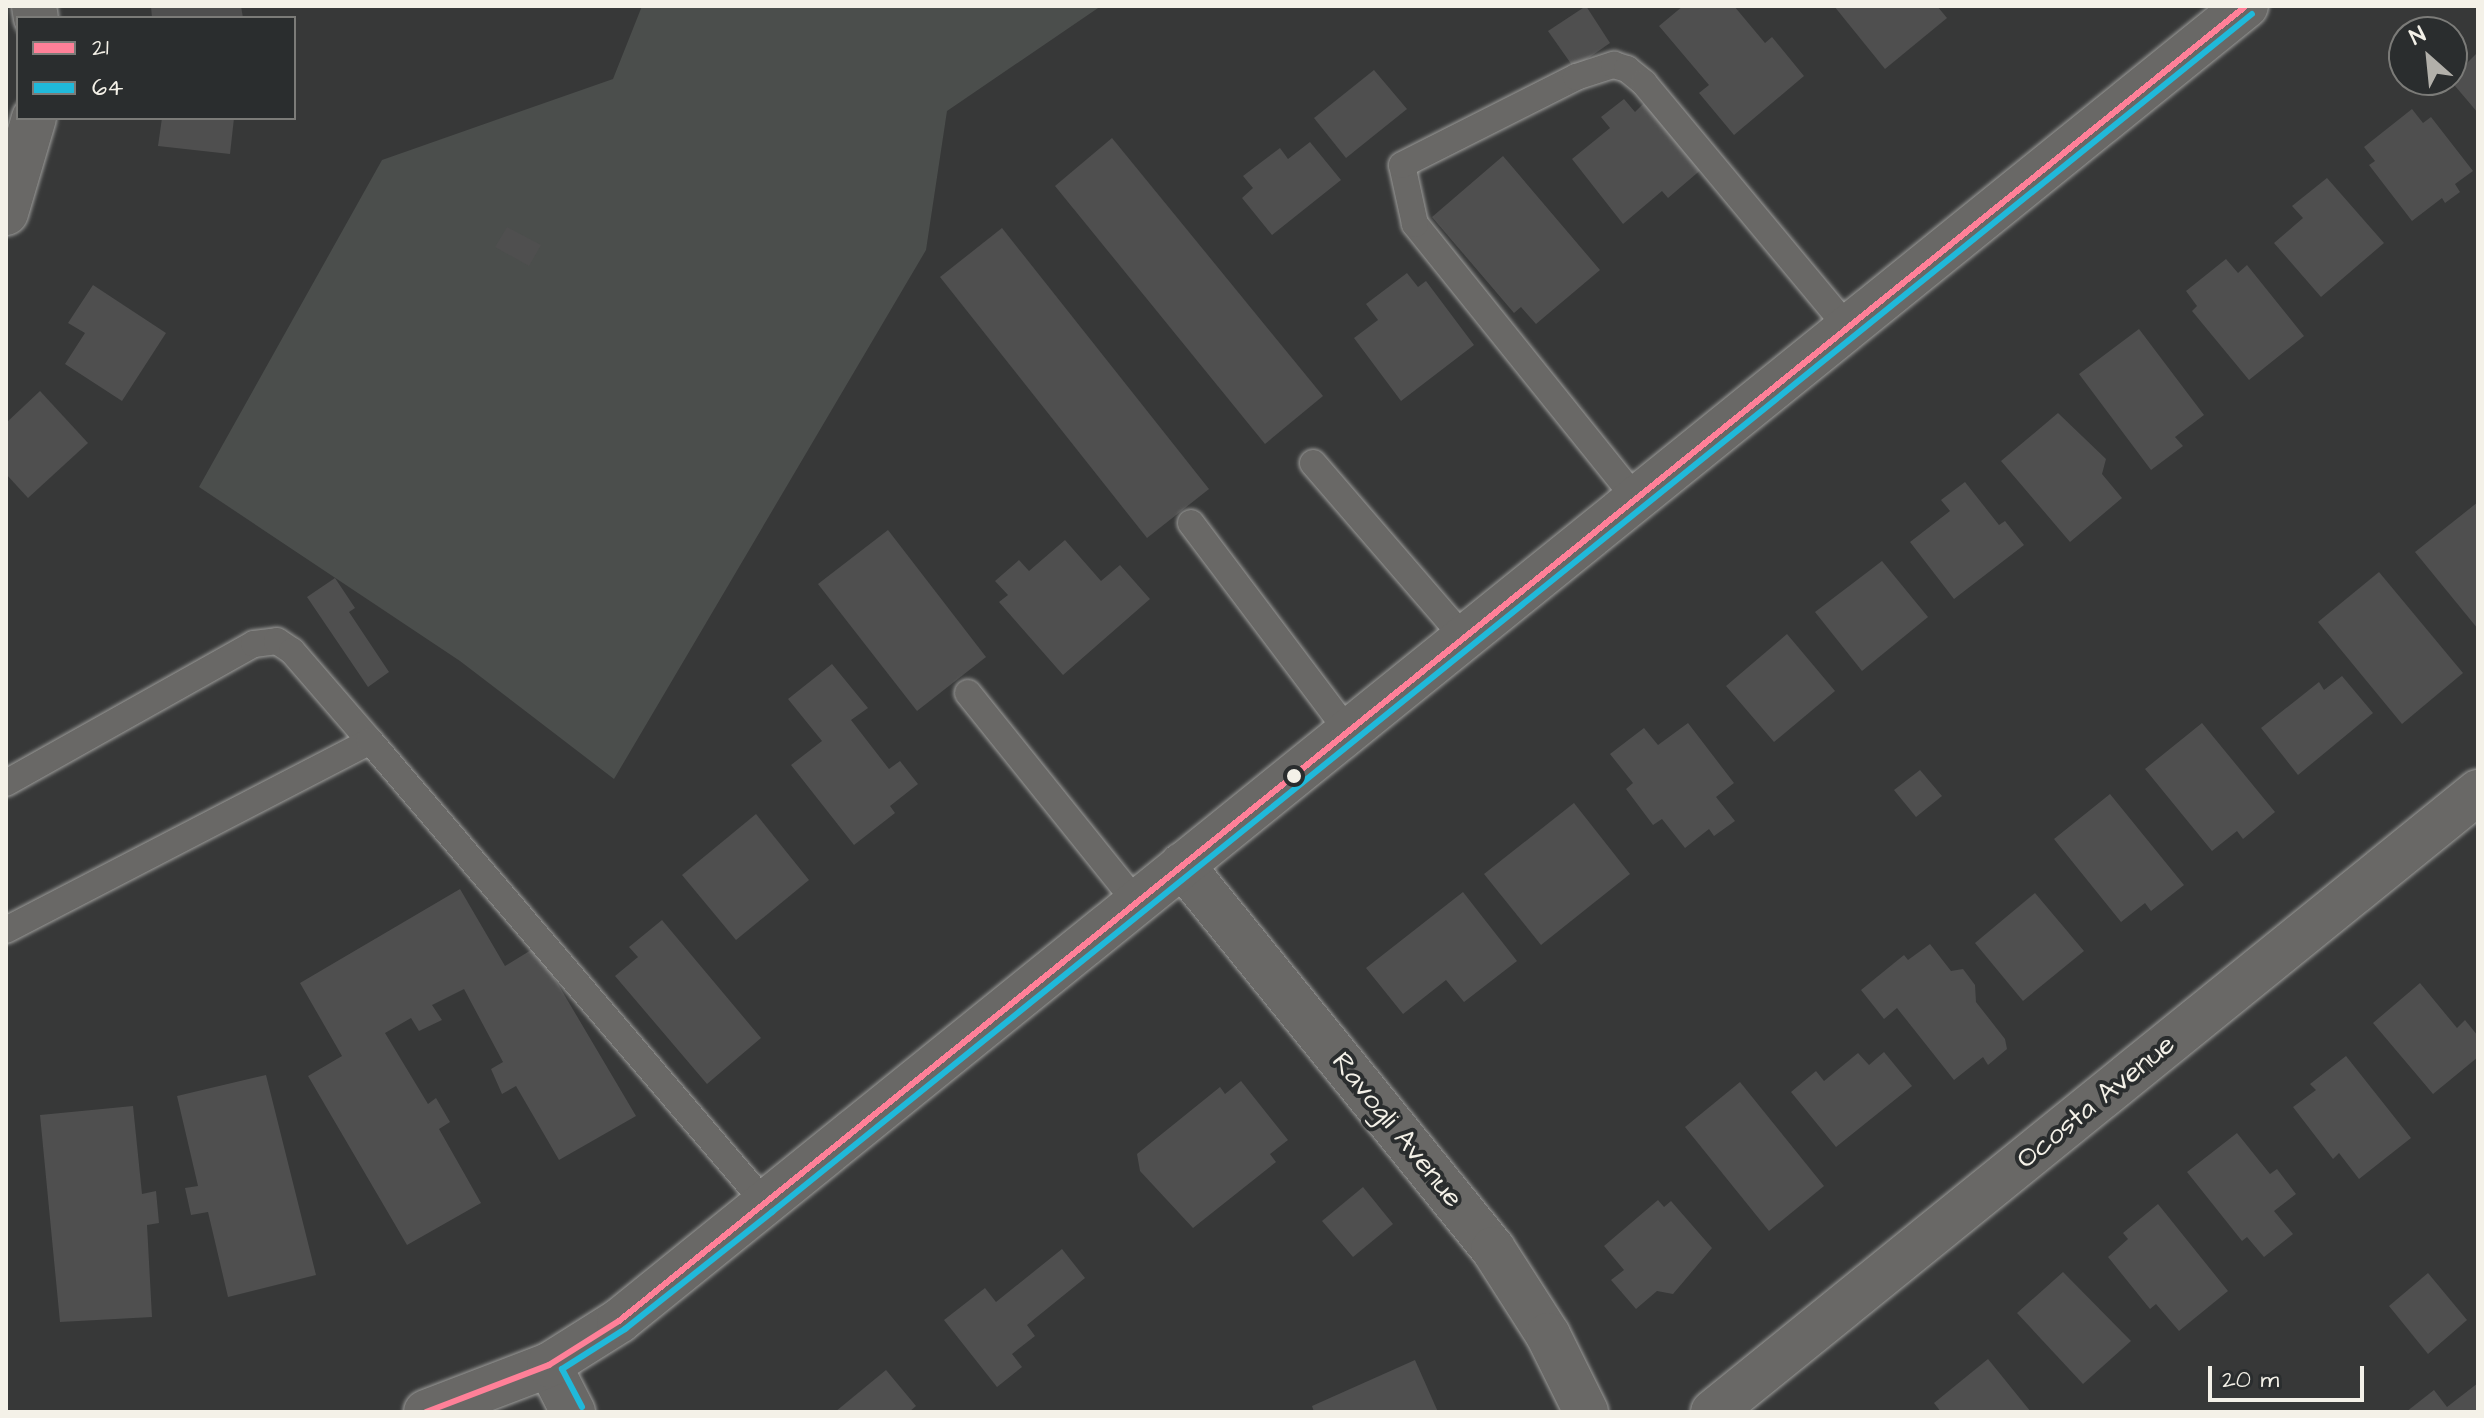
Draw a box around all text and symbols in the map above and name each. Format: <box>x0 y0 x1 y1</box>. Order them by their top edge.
legend <box>16 16 296 120</box>
north arrow <box>2388 16 2468 96</box>
text: N <box>2405 19 2431 53</box>
text: 21 <box>92 31 109 65</box>
text: 64 <box>92 71 123 105</box>
unlabelled marker <box>1286 768 1302 784</box>
street label: Ocosta Avenue <box>2010 1028 2182 1176</box>
street label: Ravogli Avenue <box>1324 1046 1470 1214</box>
scale bar <box>2212 1350 2368 1400</box>
text: 20 m <box>2222 1363 2279 1397</box>

